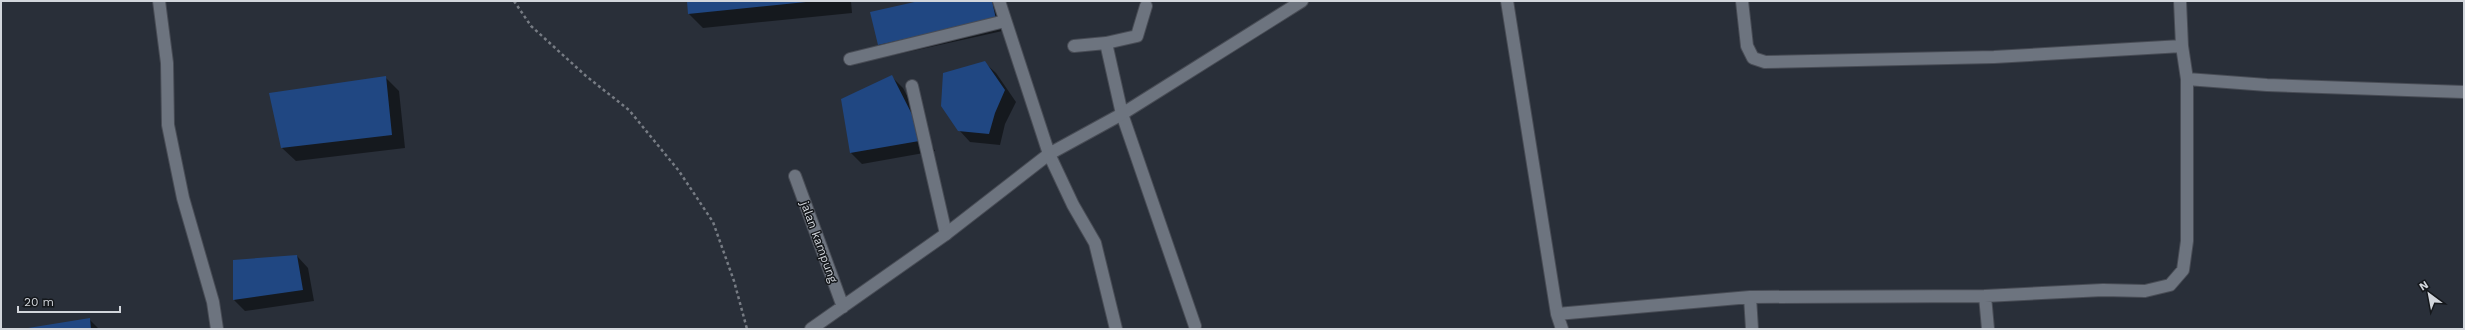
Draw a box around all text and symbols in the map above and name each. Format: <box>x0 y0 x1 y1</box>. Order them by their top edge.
street label: jalan kampung <box>797 198 840 285</box>
north arrow <box>2409 274 2449 314</box>
text: N <box>2417 278 2431 294</box>
scale bar <box>18 288 120 314</box>
text: 20 m <box>24 295 54 309</box>

